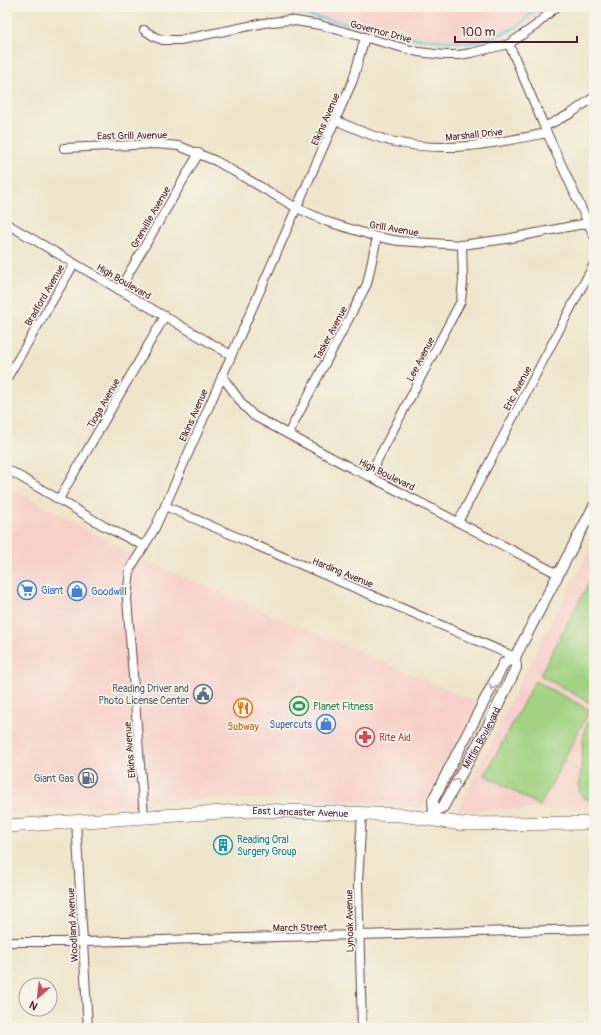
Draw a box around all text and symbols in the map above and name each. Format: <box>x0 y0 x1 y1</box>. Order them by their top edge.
street label: Governor Drive <box>349 18 413 46</box>
scale bar <box>455 18 577 44</box>
text: 100 m <box>461 25 496 40</box>
street label: Elkins Avenue <box>309 91 343 148</box>
street label: Marshall Drive <box>445 126 503 144</box>
street label: East Grill Avenue <box>97 129 167 143</box>
street label: Granville Avenue <box>128 185 173 250</box>
street label: Grill Avenue <box>368 219 419 239</box>
street label: High Boulevard <box>94 261 153 302</box>
street label: Bradford Avenue <box>22 263 67 328</box>
street label: Tasker Avenue <box>312 304 350 363</box>
street label: Lee Avenue <box>404 335 438 384</box>
street label: Eric Avenue <box>501 364 535 413</box>
street label: Tioga Avenue <box>85 377 123 430</box>
street label: Elkins Avenue <box>177 387 211 444</box>
street label: High Boulevard <box>357 456 417 494</box>
street label: Harding Avenue <box>310 555 375 591</box>
supermarket icon: Giant <box>16 579 38 601</box>
shop icon: Goodwill <box>66 580 88 602</box>
place label: Giant <box>41 585 64 597</box>
place label: Goodwill <box>91 586 127 598</box>
place label: Reading Driver and Photo License Center <box>99 683 189 707</box>
public building icon: Reading Driver and Photo License Center <box>192 683 214 705</box>
one-way arrow <box>489 683 497 690</box>
sports icon: Planet Fitness <box>288 695 310 717</box>
restaurant icon: Subway <box>232 697 254 719</box>
place label: Planet Fitness <box>313 701 374 713</box>
street label: Mifflin Boulevard <box>460 705 503 771</box>
shop icon: Supercuts <box>315 713 337 735</box>
place label: Supercuts <box>269 719 313 731</box>
street label: Elkins Avenue <box>122 721 138 778</box>
place label: Subway <box>227 721 259 733</box>
pharmacy icon: Rite Aid <box>354 726 376 748</box>
place label: Rite Aid <box>379 732 411 744</box>
fuel station icon: Giant Gas <box>77 767 99 789</box>
place label: Giant Gas <box>34 773 75 785</box>
one-way arrow <box>453 778 460 785</box>
street label: East Lancaster Avenue <box>252 805 349 820</box>
building icon: Reading Oral Surgery Group <box>212 834 234 856</box>
place label: Reading Oral Surgery Group <box>237 834 297 858</box>
street label: Woodland Avenue <box>65 887 81 962</box>
street label: Lynoak Avenue <box>343 889 357 953</box>
street label: March Street <box>273 922 328 934</box>
north arrow <box>18 977 58 1017</box>
text: N <box>27 998 40 1013</box>

